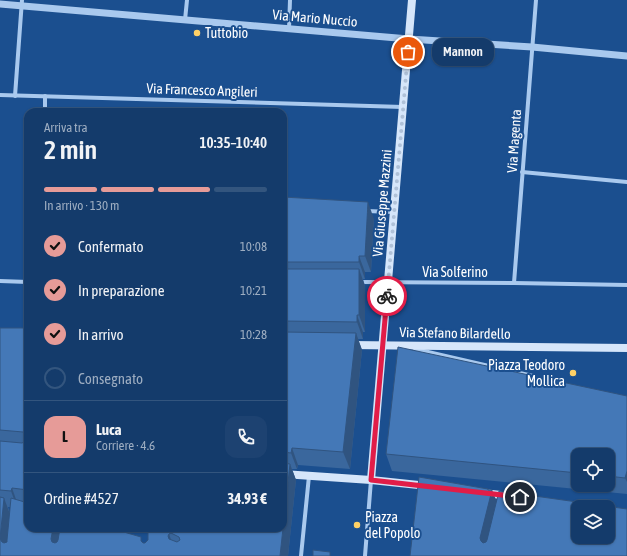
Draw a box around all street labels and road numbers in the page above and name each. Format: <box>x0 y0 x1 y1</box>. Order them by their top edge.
street label: Via Mario Nuccio <box>272 6 358 30</box>
street label: Via Francesco Angileri <box>146 80 258 100</box>
street label: Via Magenta <box>504 109 524 173</box>
street label: Via Giuseppe Mazzini <box>369 149 395 257</box>
street label: Via Solferino <box>422 264 488 280</box>
street label: Via Stefano Bilardello <box>399 324 511 342</box>

